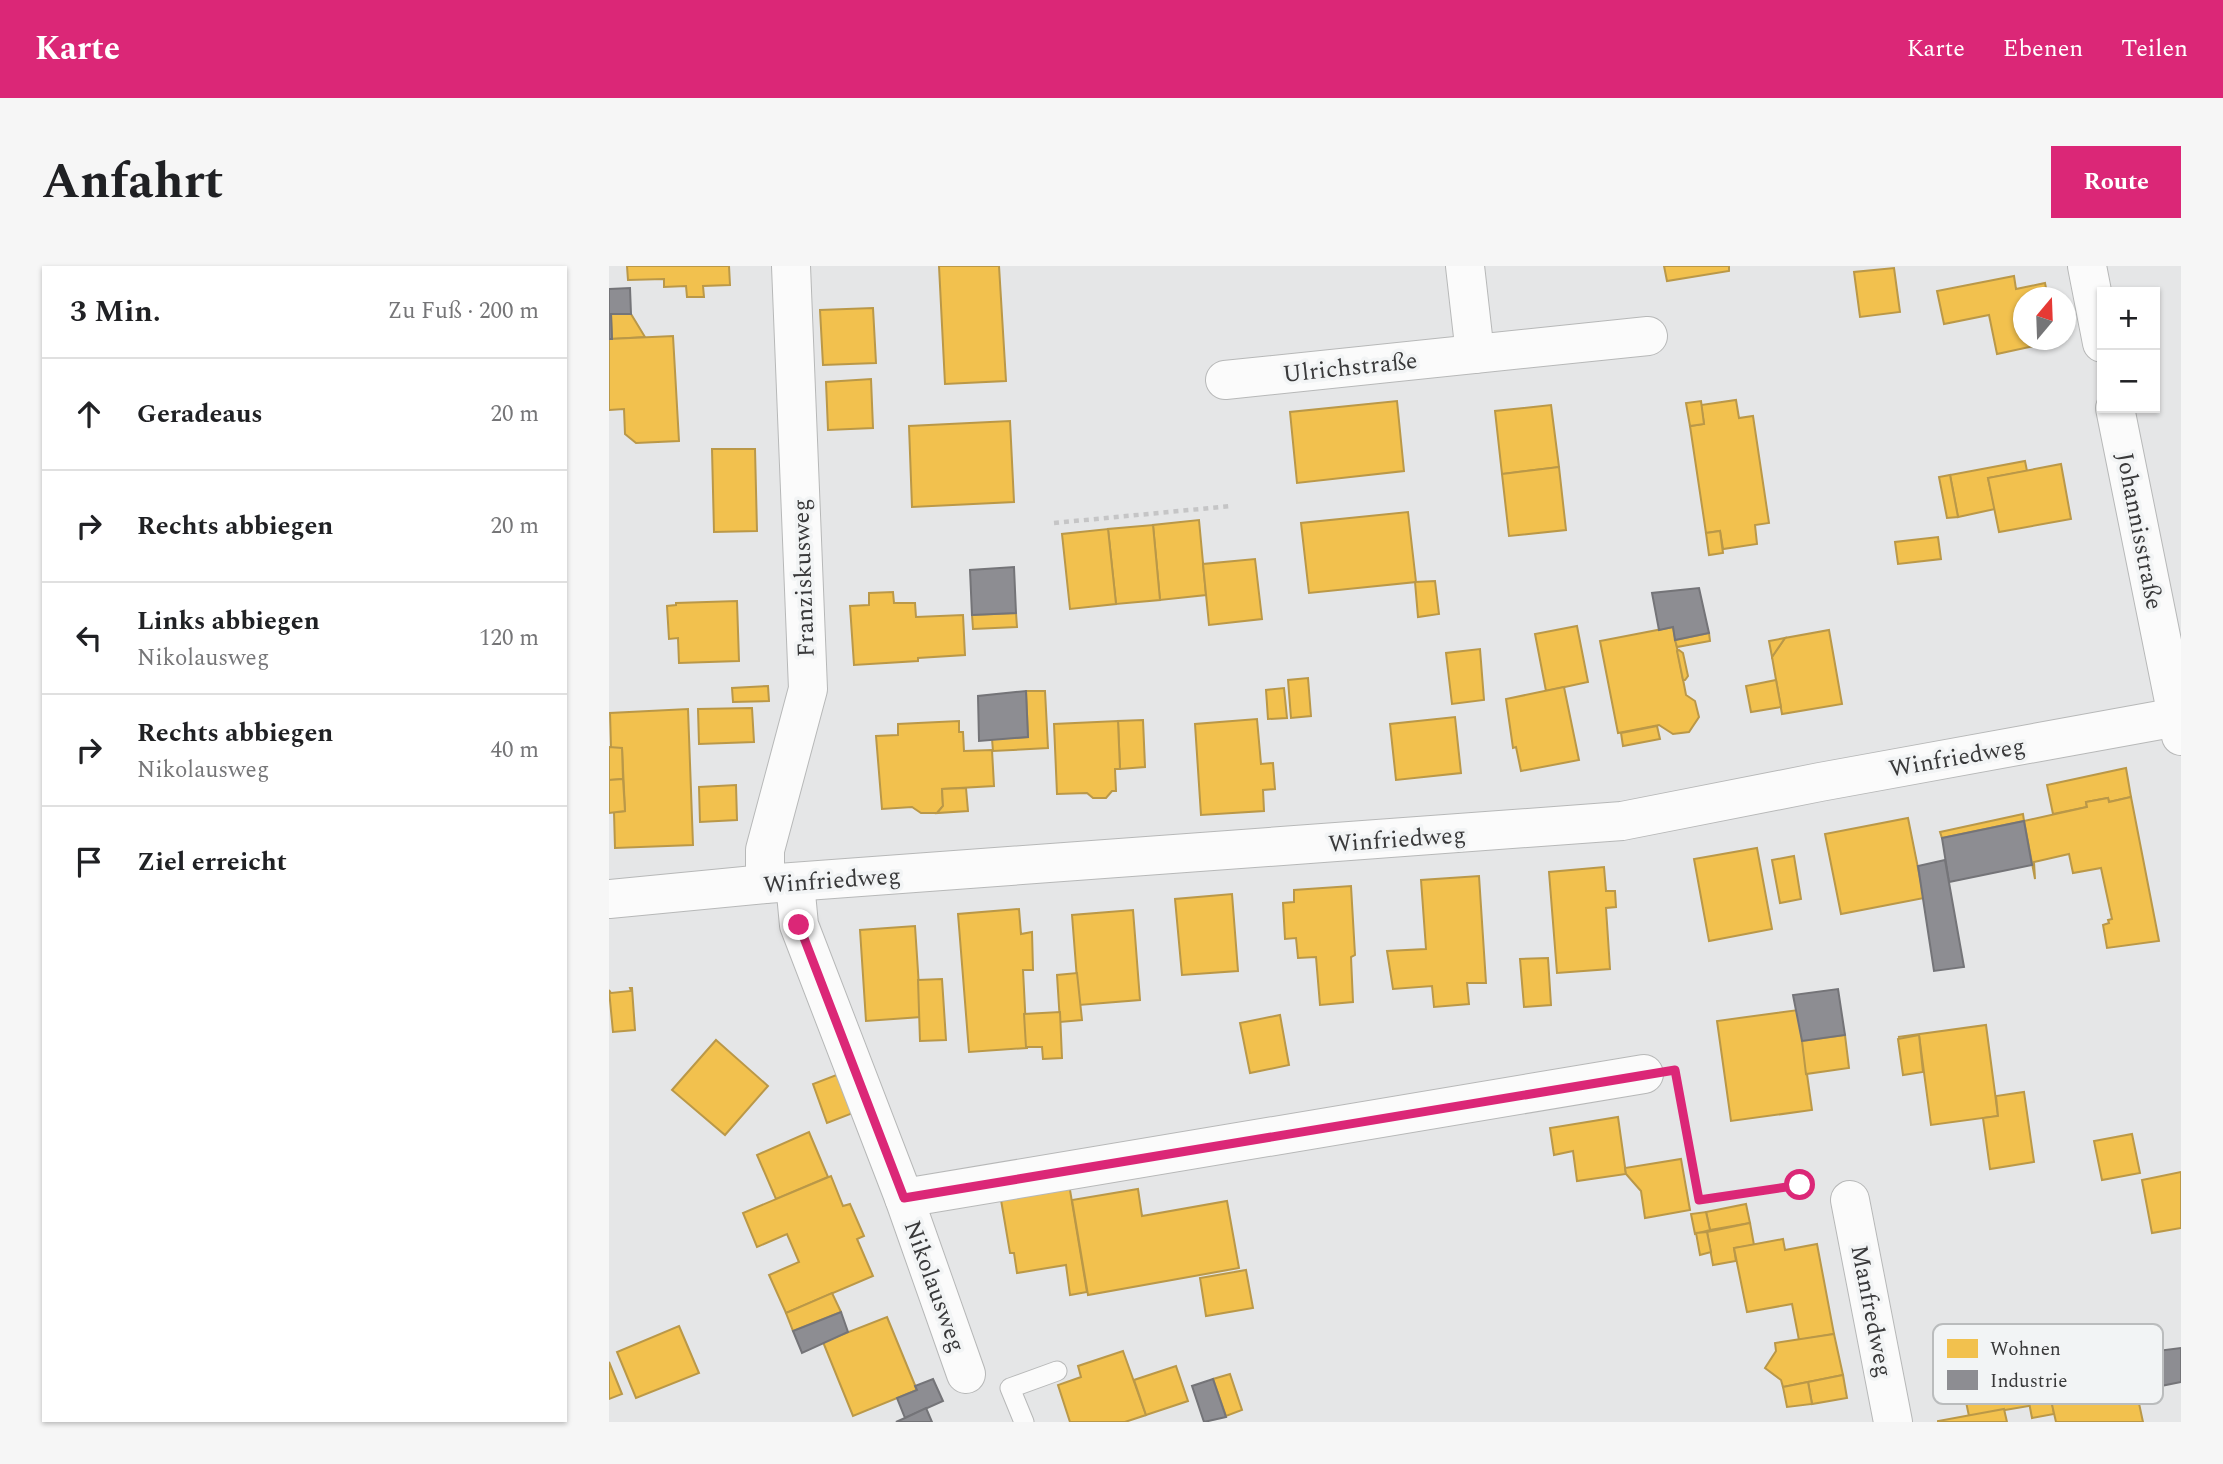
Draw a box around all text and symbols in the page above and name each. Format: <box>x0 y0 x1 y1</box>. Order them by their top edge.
text: Karte <box>35 24 120 74</box>
text: Karte <box>1907 31 1965 67</box>
text: Ebenen <box>2003 31 2083 67</box>
text: Teilen <box>2121 31 2188 67</box>
text: Anfahrt <box>42 145 223 220</box>
button: Route <box>2051 146 2181 218</box>
north arrow <box>2013 287 2076 350</box>
map controls <box>2097 287 2160 413</box>
button: + <box>2097 287 2160 350</box>
text: 3 Min. <box>70 289 161 335</box>
text: Zu Fuß · 200 m <box>388 294 539 329</box>
street label: Ulrichstraße <box>1281 343 1419 393</box>
button: − <box>2097 350 2160 413</box>
text: Geradeaus <box>137 394 263 434</box>
icon: ahead <box>70 395 108 433</box>
text: 20 m <box>490 397 539 432</box>
street label: Johannisstraße <box>2106 450 2172 613</box>
street label: Franziskusweg <box>783 498 825 658</box>
text: Rechts abbiegen <box>137 506 333 546</box>
icon: right <box>70 507 108 545</box>
text: 20 m <box>490 509 539 544</box>
text: Links abbiegen <box>137 601 320 641</box>
icon: left <box>70 619 108 657</box>
text: 120 m <box>479 621 539 656</box>
text: Nikolausweg <box>137 641 269 676</box>
text: Rechts abbiegen <box>137 713 333 753</box>
street label: Winfriedweg <box>1886 728 2028 788</box>
icon: right <box>70 731 108 769</box>
text: 40 m <box>490 733 539 768</box>
text: Nikolausweg <box>137 753 269 788</box>
street label: Winfriedweg <box>1327 817 1467 863</box>
text: Ziel erreicht <box>137 842 287 882</box>
icon: arrive <box>70 843 108 881</box>
street label: Winfriedweg <box>762 858 902 904</box>
route end <box>783 909 814 940</box>
route start <box>1784 1169 1815 1200</box>
street label: Nikolausweg <box>894 1215 975 1357</box>
street label: Manfredweg <box>1841 1242 1901 1380</box>
legend <box>1933 1324 2163 1404</box>
text: Wohnen <box>1990 1335 2061 1364</box>
text: Industrie <box>1990 1367 2067 1396</box>

